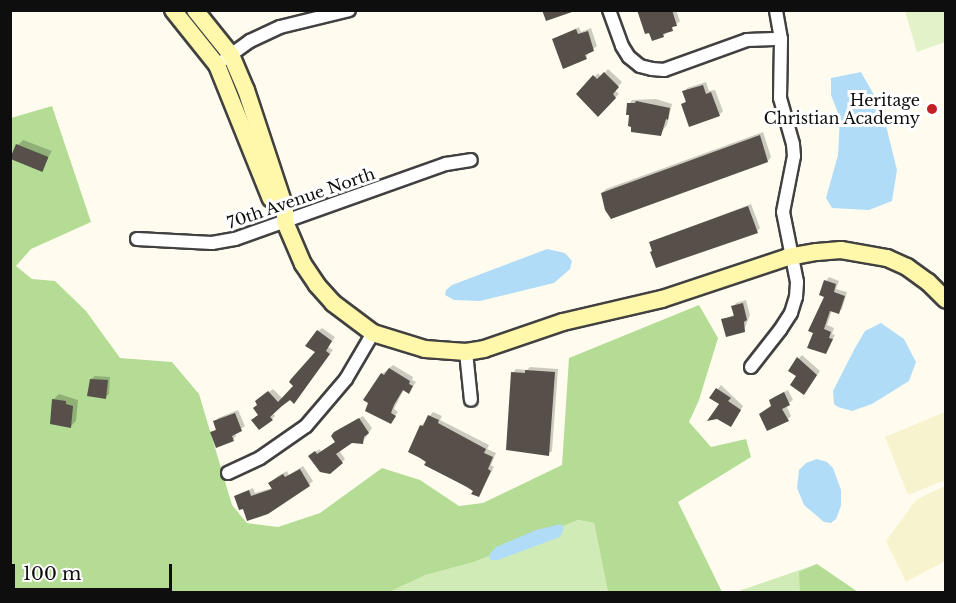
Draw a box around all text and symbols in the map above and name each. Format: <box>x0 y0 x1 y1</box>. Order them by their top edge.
place label: Heritage Christian Academy <box>763 90 920 128</box>
marker: Heritage Christian Academy <box>925 102 939 116</box>
street label: 70th Avenue North <box>224 164 378 232</box>
scale bar <box>15 552 176 590</box>
text: 100 m <box>23 563 81 585</box>

